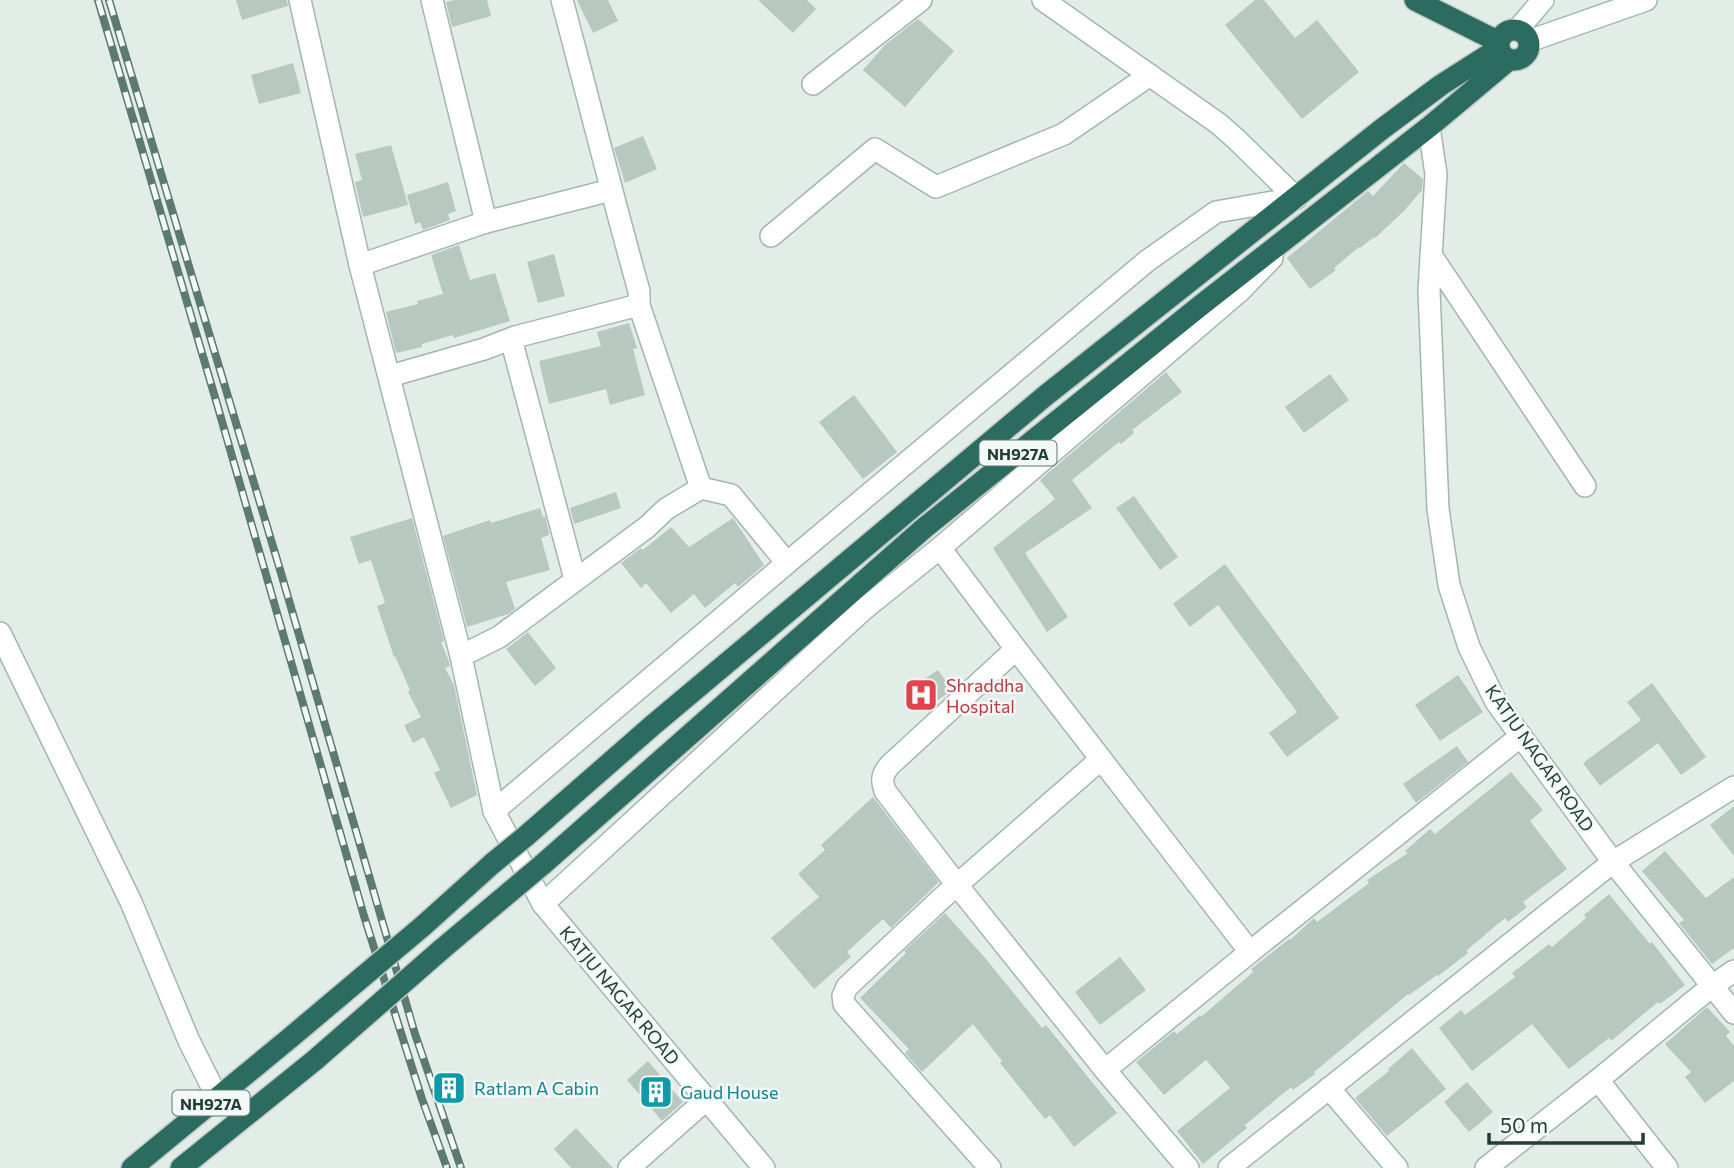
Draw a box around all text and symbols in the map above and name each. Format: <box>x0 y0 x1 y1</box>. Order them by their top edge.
road number: NH927A <box>979 440 1056 466</box>
place label: Shraddha Hospital <box>946 674 1024 717</box>
hospital icon: Shraddha Hospital <box>902 676 940 714</box>
street label: KATJU NAGAR ROAD <box>1481 680 1599 836</box>
street label: KATJU NAGAR ROAD <box>555 921 685 1069</box>
building icon: Ratlam A Cabin <box>430 1069 468 1107</box>
building icon: Gaud House <box>637 1073 675 1111</box>
place label: Ratlam A Cabin <box>474 1077 599 1099</box>
place label: Gaud House <box>680 1081 779 1103</box>
road number: NH927A <box>172 1091 249 1116</box>
scale bar <box>1489 1102 1643 1146</box>
text: 50 m <box>1500 1112 1548 1137</box>

